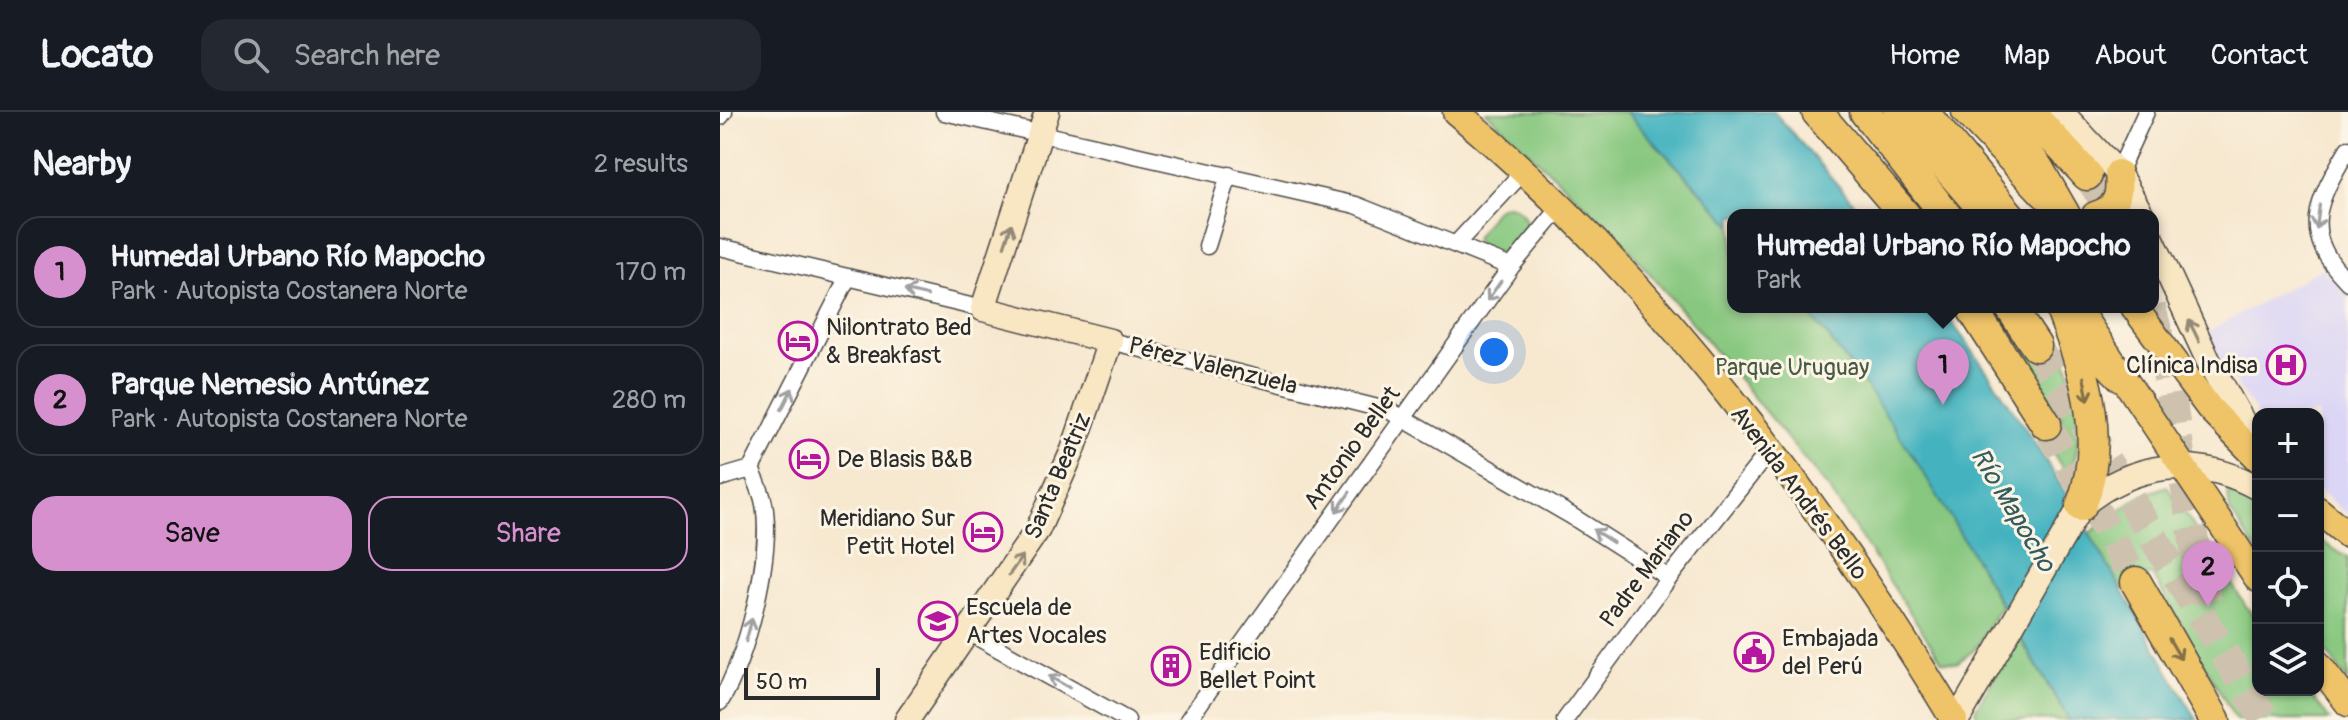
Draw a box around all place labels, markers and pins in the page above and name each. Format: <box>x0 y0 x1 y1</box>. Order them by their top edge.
place label: Nilontrato Bed & Breakfast <box>826 313 972 370</box>
hotel icon: Nilontrato Bed & Breakfast <box>777 320 819 362</box>
pin: 1 <box>1917 339 1969 405</box>
hospital icon: Clínica Indisa <box>2265 344 2307 386</box>
place label: Clínica Indisa <box>2126 351 2258 380</box>
hotel icon: De Blasis B&B <box>788 438 830 480</box>
place label: De Blasis B&B <box>837 445 973 474</box>
place label: Meridiano Sur Petit Hotel <box>820 504 955 561</box>
hotel icon: Meridiano Sur Petit Hotel <box>962 511 1004 553</box>
pin: 2 <box>2182 541 2234 607</box>
place label: Escuela de Artes Vocales <box>966 593 1107 650</box>
school or university icon: Escuela de Artes Vocales <box>917 600 959 642</box>
place label: Embajada del Perú <box>1782 624 1878 681</box>
public building icon: Embajada del Perú <box>1733 631 1775 673</box>
place label: Edificio Bellet Point <box>1199 638 1316 695</box>
building icon: Edificio Bellet Point <box>1150 645 1192 687</box>

